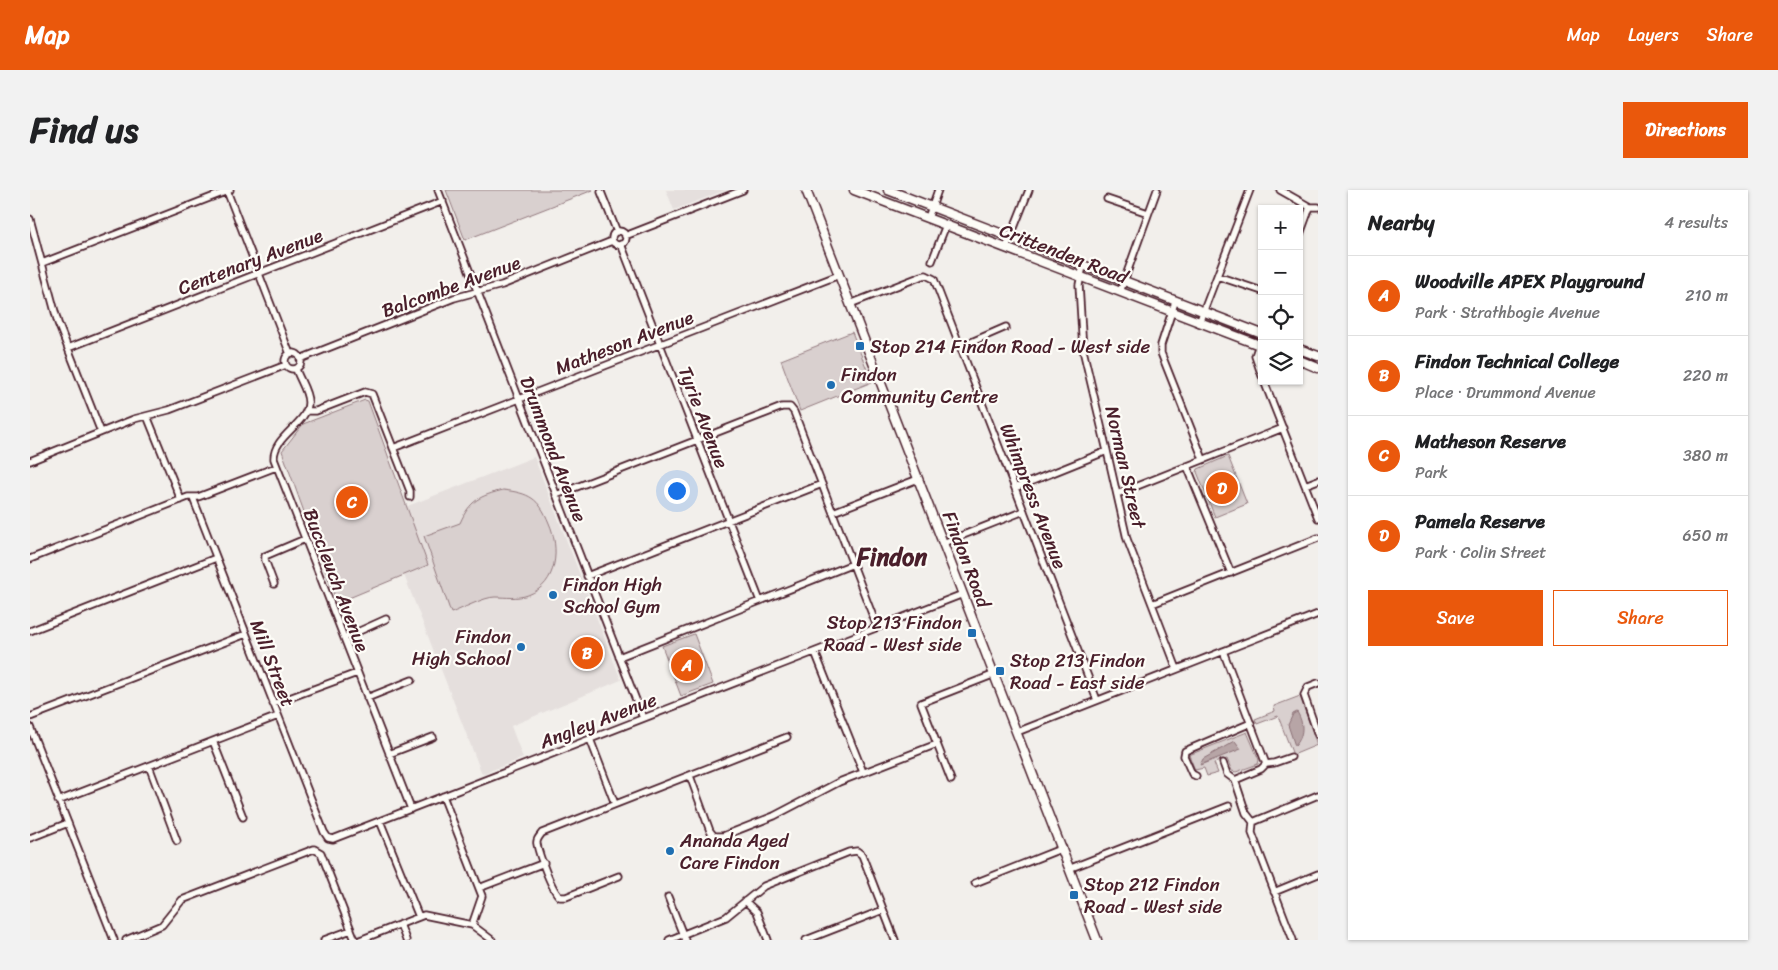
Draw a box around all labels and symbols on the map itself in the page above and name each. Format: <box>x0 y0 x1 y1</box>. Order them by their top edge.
street label: Crittenden Road <box>995 214 1134 294</box>
street label: Centenary Avenue <box>173 219 328 304</box>
street label: Balcombe Avenue <box>377 246 525 327</box>
street label: Matheson Avenue <box>550 301 698 384</box>
place label: Stop 214 Findon Road - West side <box>870 330 1150 363</box>
marker: Stop 214 Findon Road - West side <box>854 340 866 352</box>
place label: Findon Community Centre <box>841 358 999 413</box>
street label: Tyrie Avenue <box>669 361 738 473</box>
street label: Drummond Avenue <box>511 371 597 527</box>
marker: Findon Community Centre <box>825 379 837 391</box>
street label: Norman Street <box>1095 403 1156 533</box>
street label: Whimpress Avenue <box>991 418 1077 574</box>
pin: D <box>1206 469 1238 507</box>
your location <box>664 478 690 504</box>
pin: C <box>336 483 368 521</box>
street label: Buccleuch Avenue <box>294 504 379 657</box>
street label: Findon Road <box>933 506 1001 614</box>
district label: Findon <box>856 536 927 578</box>
place label: Findon High School Gym <box>563 568 662 623</box>
marker: Findon High School Gym <box>547 589 559 601</box>
place label: Stop 213 Findon Road - West side <box>824 606 962 661</box>
street label: Mill Street <box>241 614 304 712</box>
place label: Findon High School <box>412 620 512 675</box>
marker: Stop 213 Findon Road - West side <box>966 627 978 639</box>
pin: B <box>571 634 603 672</box>
marker: Findon High School <box>515 641 527 653</box>
place label: Stop 213 Findon Road - East side <box>1010 644 1145 699</box>
pin: A <box>671 646 703 684</box>
marker: Stop 213 Findon Road - East side <box>994 665 1006 677</box>
street label: Angley Avenue <box>534 683 662 758</box>
place label: Ananda Aged Care Findon <box>679 824 789 879</box>
marker: Ananda Aged Care Findon <box>664 845 676 857</box>
place label: Stop 212 Findon Road - West side <box>1084 868 1223 923</box>
marker: Stop 212 Findon Road - West side <box>1068 889 1080 901</box>

